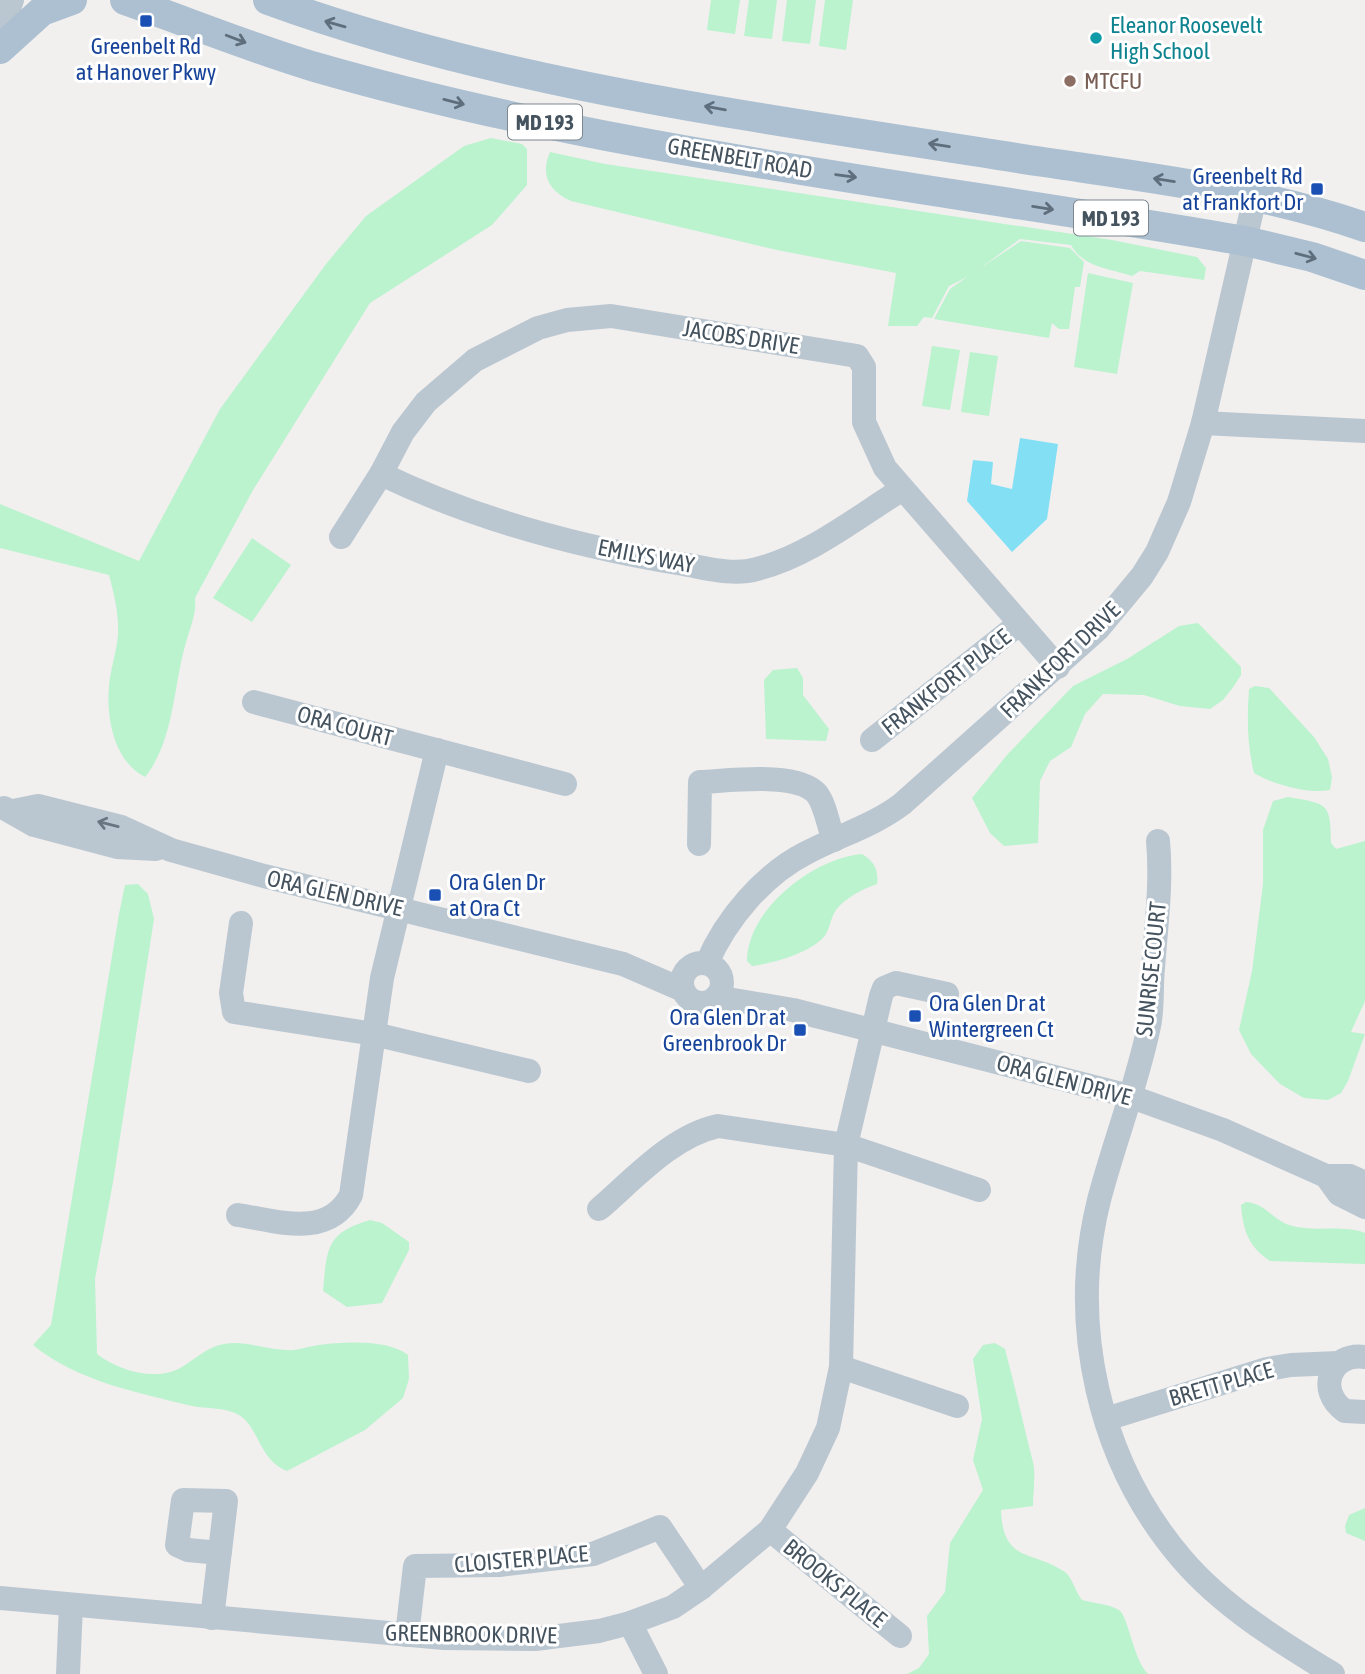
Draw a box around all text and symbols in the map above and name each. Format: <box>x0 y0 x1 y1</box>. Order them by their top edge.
place label: Eleanor Roosevelt High School <box>1110 12 1263 64</box>
marker: Greenbelt Rd at Hanover Pkwy <box>138 13 154 29</box>
one-way arrow <box>324 16 346 29</box>
marker: Eleanor Roosevelt High School <box>1088 30 1104 46</box>
place label: Greenbelt Rd at Hanover Pkwy <box>76 33 216 85</box>
one-way arrow <box>224 33 246 46</box>
place label: MTCFU <box>1084 68 1142 94</box>
marker: MTCFU <box>1062 73 1078 89</box>
one-way arrow <box>442 96 465 109</box>
one-way arrow <box>704 101 727 114</box>
road number: MD 193 <box>508 104 582 140</box>
street label: GREENBELT ROAD <box>666 132 814 184</box>
one-way arrow <box>928 138 951 151</box>
place label: Greenbelt Rd at Frankfort Dr <box>1182 163 1304 215</box>
one-way arrow <box>834 170 857 183</box>
one-way arrow <box>1153 173 1176 186</box>
marker: Greenbelt Rd at Frankfort Dr <box>1309 181 1325 197</box>
road number: MD 193 <box>1074 200 1148 235</box>
one-way arrow <box>1032 202 1054 215</box>
one-way arrow <box>1294 250 1317 263</box>
street label: JACOBS DRIVE <box>681 315 801 359</box>
street label: EMILYS WAY <box>595 534 697 578</box>
street label: FRANKFORT DRIVE <box>995 596 1125 723</box>
street label: FRANKFORT PLACE <box>877 624 1016 740</box>
street label: ORA COURT <box>294 701 396 751</box>
one-way arrow <box>97 817 120 830</box>
street label: ORA GLEN DRIVE <box>265 865 405 921</box>
place label: Ora Glen Dr at Ora Ct <box>449 869 546 921</box>
marker: Ora Glen Dr at Ora Ct <box>427 887 443 903</box>
street label: SUNRISE COURT <box>1131 900 1171 1038</box>
place label: Ora Glen Dr at Wintergreen Ct <box>929 990 1054 1042</box>
place label: Ora Glen Dr at Greenbrook Dr <box>663 1004 787 1056</box>
marker: Ora Glen Dr at Wintergreen Ct <box>907 1008 923 1024</box>
marker: Ora Glen Dr at Greenbrook Dr <box>792 1022 808 1038</box>
street label: ORA GLEN DRIVE <box>994 1050 1134 1111</box>
street label: BRETT PLACE <box>1166 1357 1276 1411</box>
street label: BROOKS PLACE <box>778 1534 892 1632</box>
street label: CLOISTER PLACE <box>453 1540 589 1578</box>
street label: GREENBROOK DRIVE <box>385 1620 557 1648</box>

